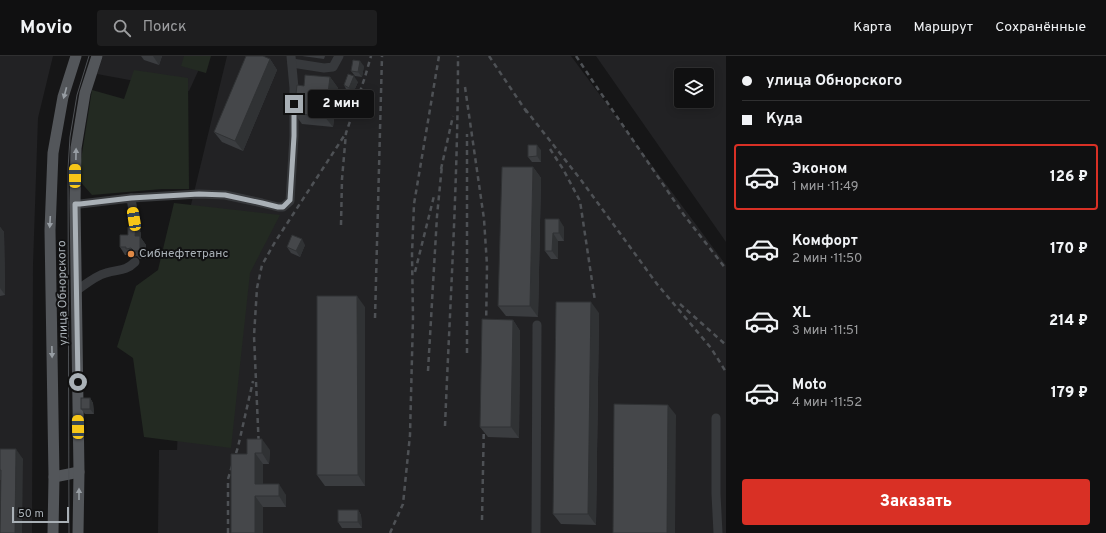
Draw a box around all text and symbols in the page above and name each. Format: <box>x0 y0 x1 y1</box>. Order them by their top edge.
search box <box>97 10 377 46</box>
text: Movio <box>20 16 73 40</box>
icon: search <box>111 17 133 39</box>
text: Поиск <box>143 18 186 37</box>
text: Карта <box>853 19 892 36</box>
text: Маршрут <box>914 19 973 36</box>
text: Сохранённые <box>995 19 1086 36</box>
map controls <box>674 68 714 108</box>
button: layers <box>674 68 714 108</box>
text: улица Обнорского <box>766 72 902 91</box>
one-way arrow <box>62 88 68 100</box>
callout: 2 мин <box>308 90 374 118</box>
route end <box>285 95 303 113</box>
text: 2 мин <box>323 96 359 112</box>
text: Куда <box>766 110 803 129</box>
one-way arrow <box>73 147 79 160</box>
icon: car <box>744 159 780 195</box>
text: Эконом <box>792 160 847 179</box>
car <box>69 164 81 188</box>
text: 126 ₽ <box>1050 168 1088 187</box>
text: 1 мин · 11:49 <box>792 179 859 195</box>
car <box>126 206 142 232</box>
one-way arrow <box>47 216 54 228</box>
icon: car <box>744 231 780 267</box>
text: Комфорт <box>792 232 858 251</box>
street label: улица Обнорского <box>54 240 72 346</box>
text: 170 ₽ <box>1050 240 1088 259</box>
place label: Сибнефтетранс <box>139 246 228 262</box>
marker: Сибнефтетранс <box>126 249 136 259</box>
text: 2 мин · 11:50 <box>792 251 862 267</box>
icon: car <box>744 303 780 339</box>
text: XL <box>792 304 810 323</box>
text: 214 ₽ <box>1049 312 1088 331</box>
text: 3 мин · 11:51 <box>792 323 859 339</box>
one-way arrow <box>49 346 55 359</box>
route start <box>69 373 87 391</box>
icon: car <box>744 375 780 411</box>
text: Moto <box>792 376 827 395</box>
text: 179 ₽ <box>1051 384 1088 403</box>
text: 4 мин · 11:52 <box>792 395 862 411</box>
car <box>72 415 84 439</box>
button: Заказать <box>742 479 1090 525</box>
one-way arrow <box>76 487 82 500</box>
scale bar <box>12 505 69 524</box>
text: 50 m <box>18 507 44 521</box>

